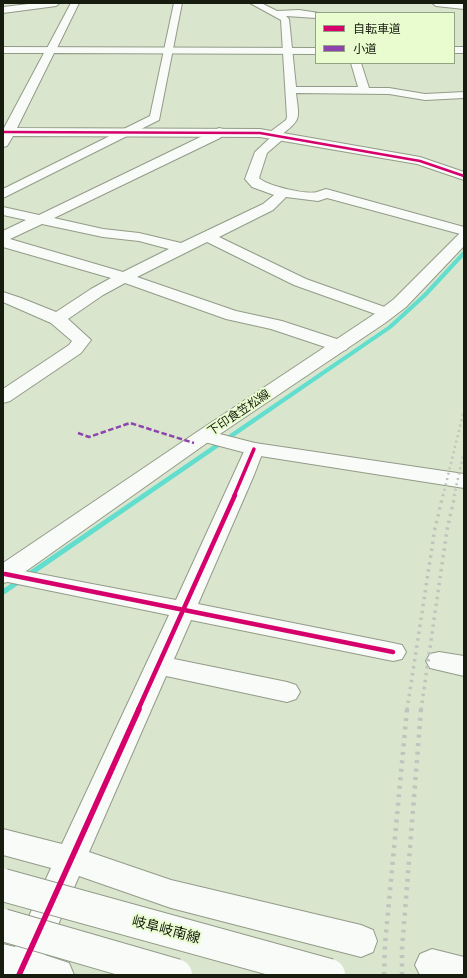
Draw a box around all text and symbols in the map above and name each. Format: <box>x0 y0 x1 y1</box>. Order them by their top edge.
legend <box>315 12 455 64</box>
text: 自転車道 <box>353 19 401 37</box>
text: 小道 <box>353 39 377 57</box>
street label: 下印食笠松線 <box>205 387 273 439</box>
street label: 岐阜岐南線 <box>130 913 202 947</box>

